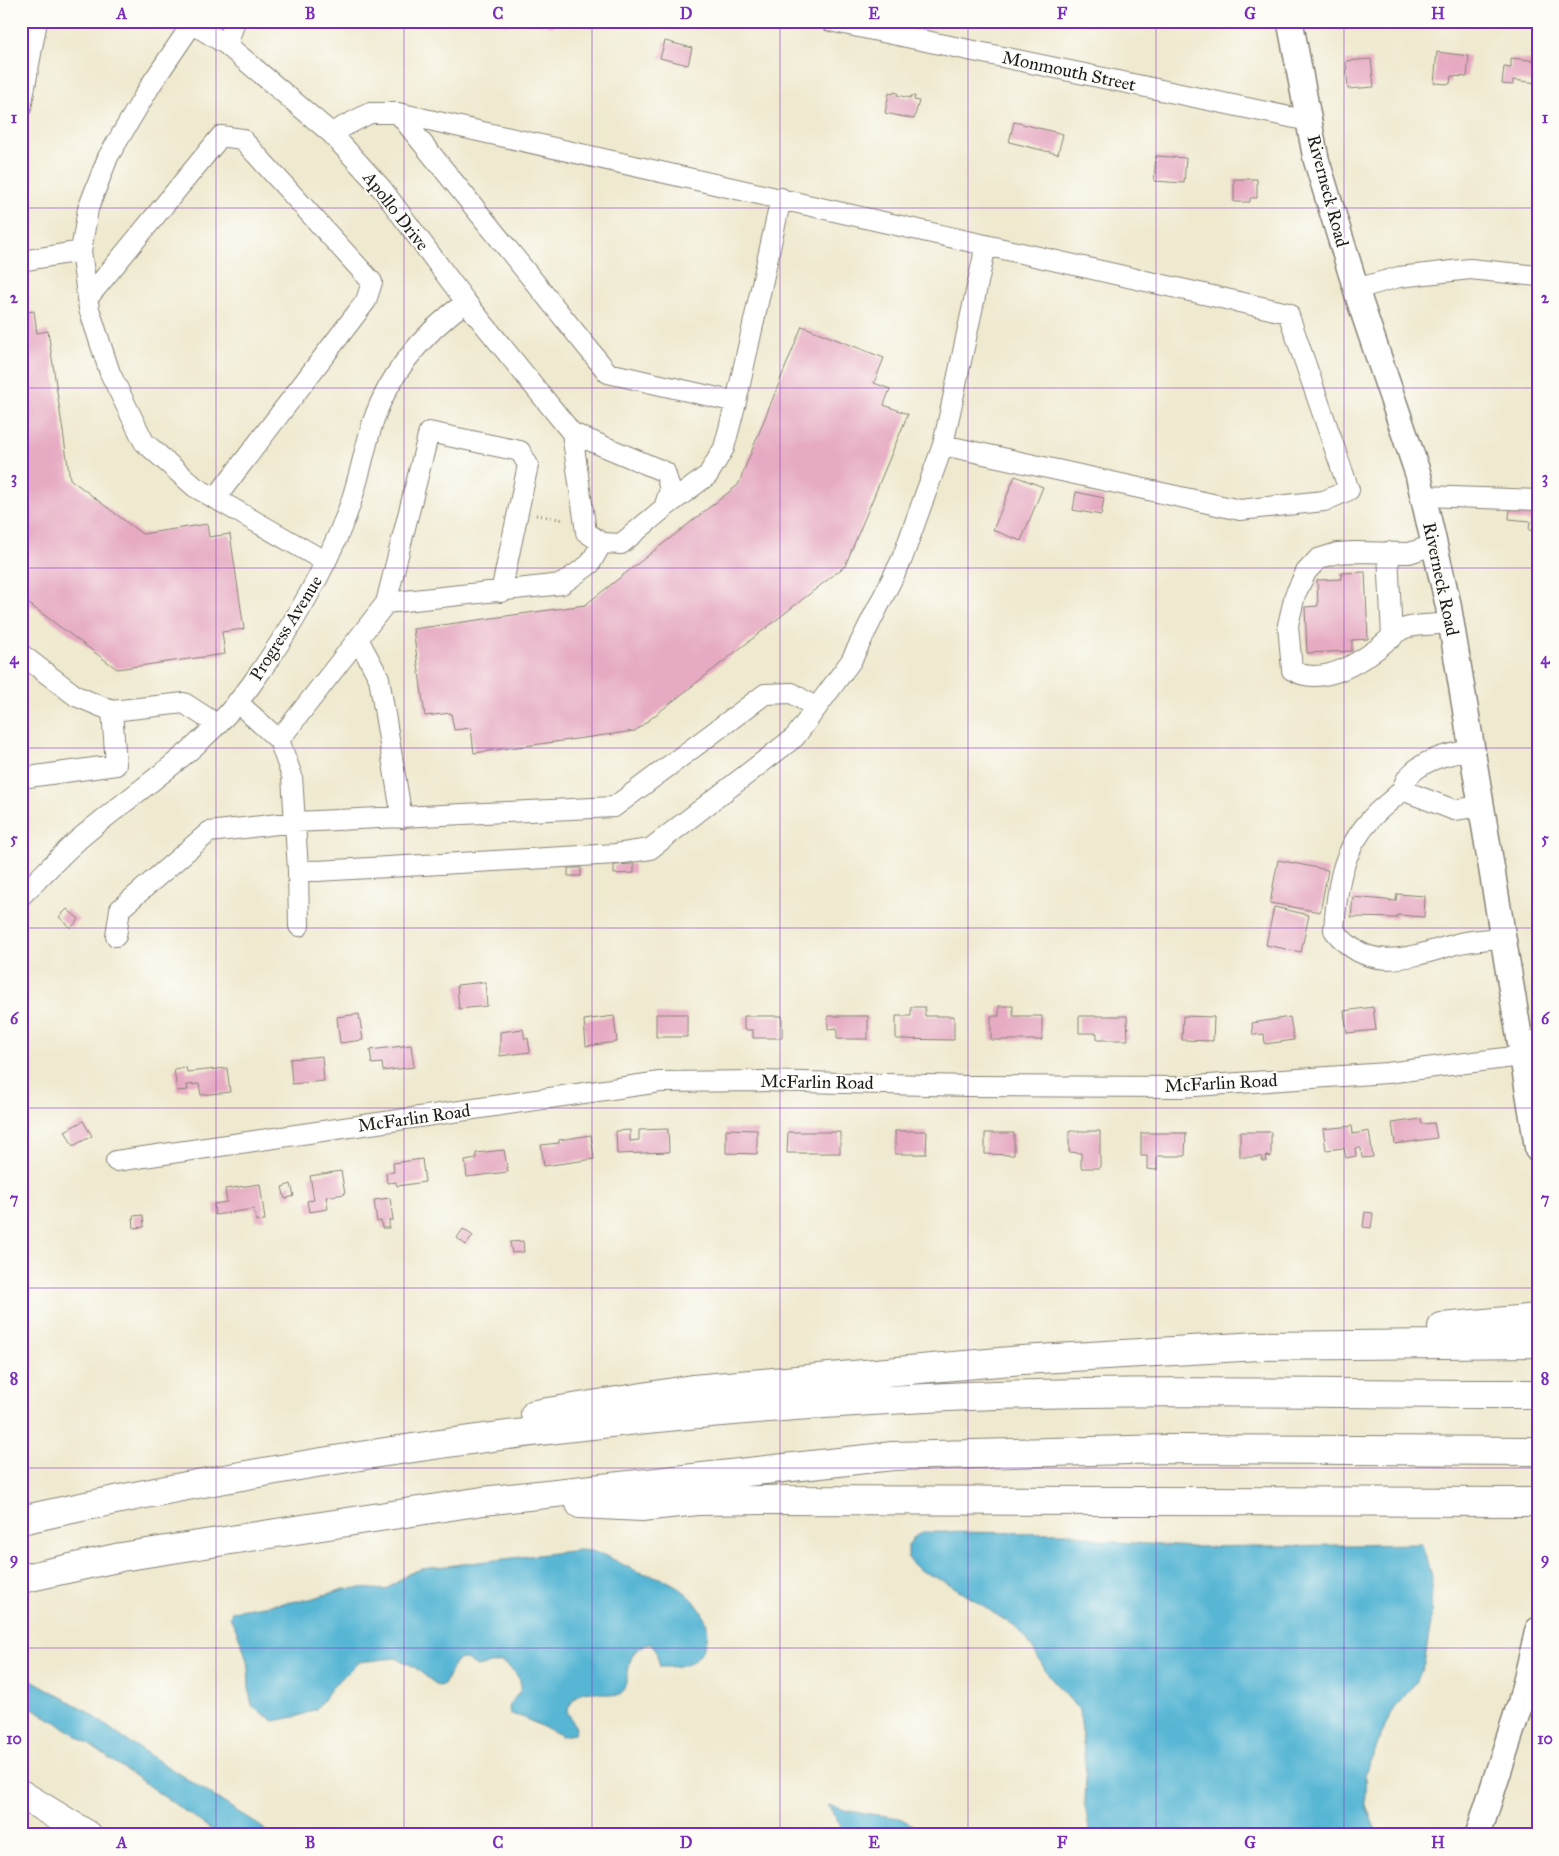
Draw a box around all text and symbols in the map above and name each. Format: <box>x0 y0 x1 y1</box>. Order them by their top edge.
text: A <box>116 4 128 23</box>
text: B <box>305 4 315 23</box>
text: C <box>493 4 504 23</box>
text: D <box>680 4 693 23</box>
text: E <box>868 4 880 23</box>
text: F <box>1057 4 1068 23</box>
text: G <box>1244 4 1256 23</box>
text: H <box>1431 4 1445 23</box>
street label: Monmouth Street <box>1000 46 1138 96</box>
text: 1 <box>11 108 18 127</box>
text: 1 <box>1542 108 1549 127</box>
street label: Riverneck Road <box>1302 132 1354 250</box>
street label: Apollo Drive <box>358 166 434 255</box>
text: 2 <box>10 288 19 307</box>
text: 2 <box>1541 288 1550 307</box>
text: 3 <box>11 468 17 488</box>
text: 3 <box>1542 468 1548 488</box>
street label: Riverneck Road <box>1418 520 1464 638</box>
street label: Progress Avenue <box>245 571 328 685</box>
text: 4 <box>10 649 20 669</box>
text: 4 <box>1541 649 1551 669</box>
text: 5 <box>10 829 18 848</box>
text: 5 <box>1541 829 1549 848</box>
text: 6 <box>10 1009 19 1028</box>
text: 6 <box>1541 1009 1550 1028</box>
street label: McFarlin Road <box>1164 1069 1278 1097</box>
street label: McFarlin Road <box>760 1070 874 1094</box>
street label: McFarlin Road <box>356 1099 472 1137</box>
text: 7 <box>10 1189 19 1208</box>
text: 7 <box>1541 1189 1550 1208</box>
text: 8 <box>10 1369 18 1388</box>
text: 8 <box>1541 1369 1549 1388</box>
text: 9 <box>10 1549 18 1569</box>
text: 9 <box>1541 1549 1549 1569</box>
text: 10 <box>6 1729 22 1748</box>
text: 10 <box>1537 1729 1553 1748</box>
text: A <box>116 1833 128 1852</box>
text: B <box>305 1833 315 1852</box>
text: C <box>493 1833 504 1852</box>
text: D <box>680 1833 693 1852</box>
text: E <box>868 1833 880 1852</box>
text: F <box>1057 1833 1068 1852</box>
text: G <box>1244 1833 1256 1852</box>
text: H <box>1431 1833 1445 1852</box>

